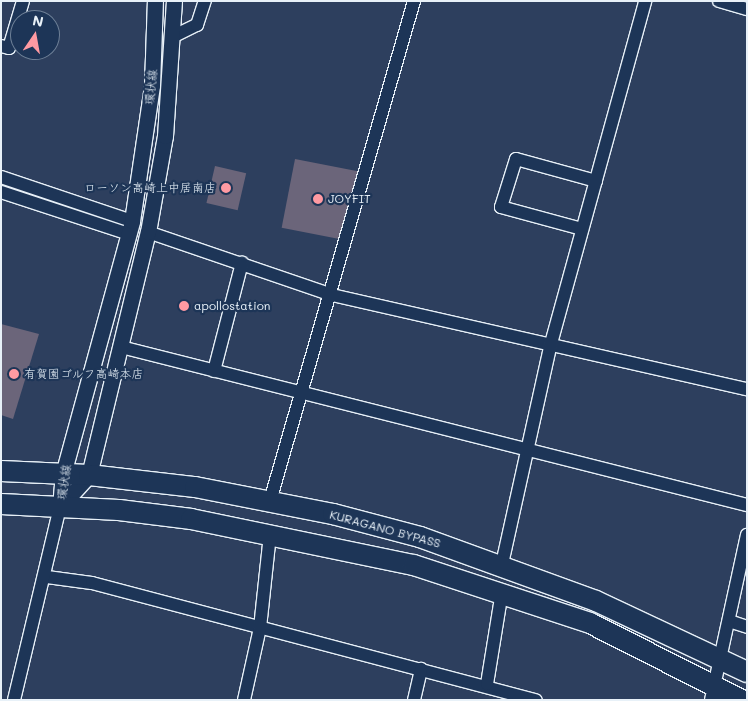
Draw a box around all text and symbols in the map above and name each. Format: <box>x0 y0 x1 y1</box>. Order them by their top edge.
north arrow <box>10 10 60 60</box>
text: N <box>31 10 45 31</box>
street label: 環状線 <box>142 68 160 106</box>
place label: ローソン高崎上中居南店 <box>84 181 216 195</box>
marker: ローソン高崎上中居南店 <box>220 182 232 194</box>
place label: JOYFIT <box>328 192 371 206</box>
marker: JOYFIT <box>312 193 324 205</box>
place label: apollostation <box>194 299 270 313</box>
marker: apollostation <box>178 300 190 312</box>
place label: 有賀園ゴルフ高崎本店 <box>24 367 144 381</box>
marker: 有賀園ゴルフ高崎本店 <box>8 368 20 380</box>
street label: 環状線 <box>54 463 74 501</box>
street label: KURAGANO BYPASS <box>328 507 442 551</box>

